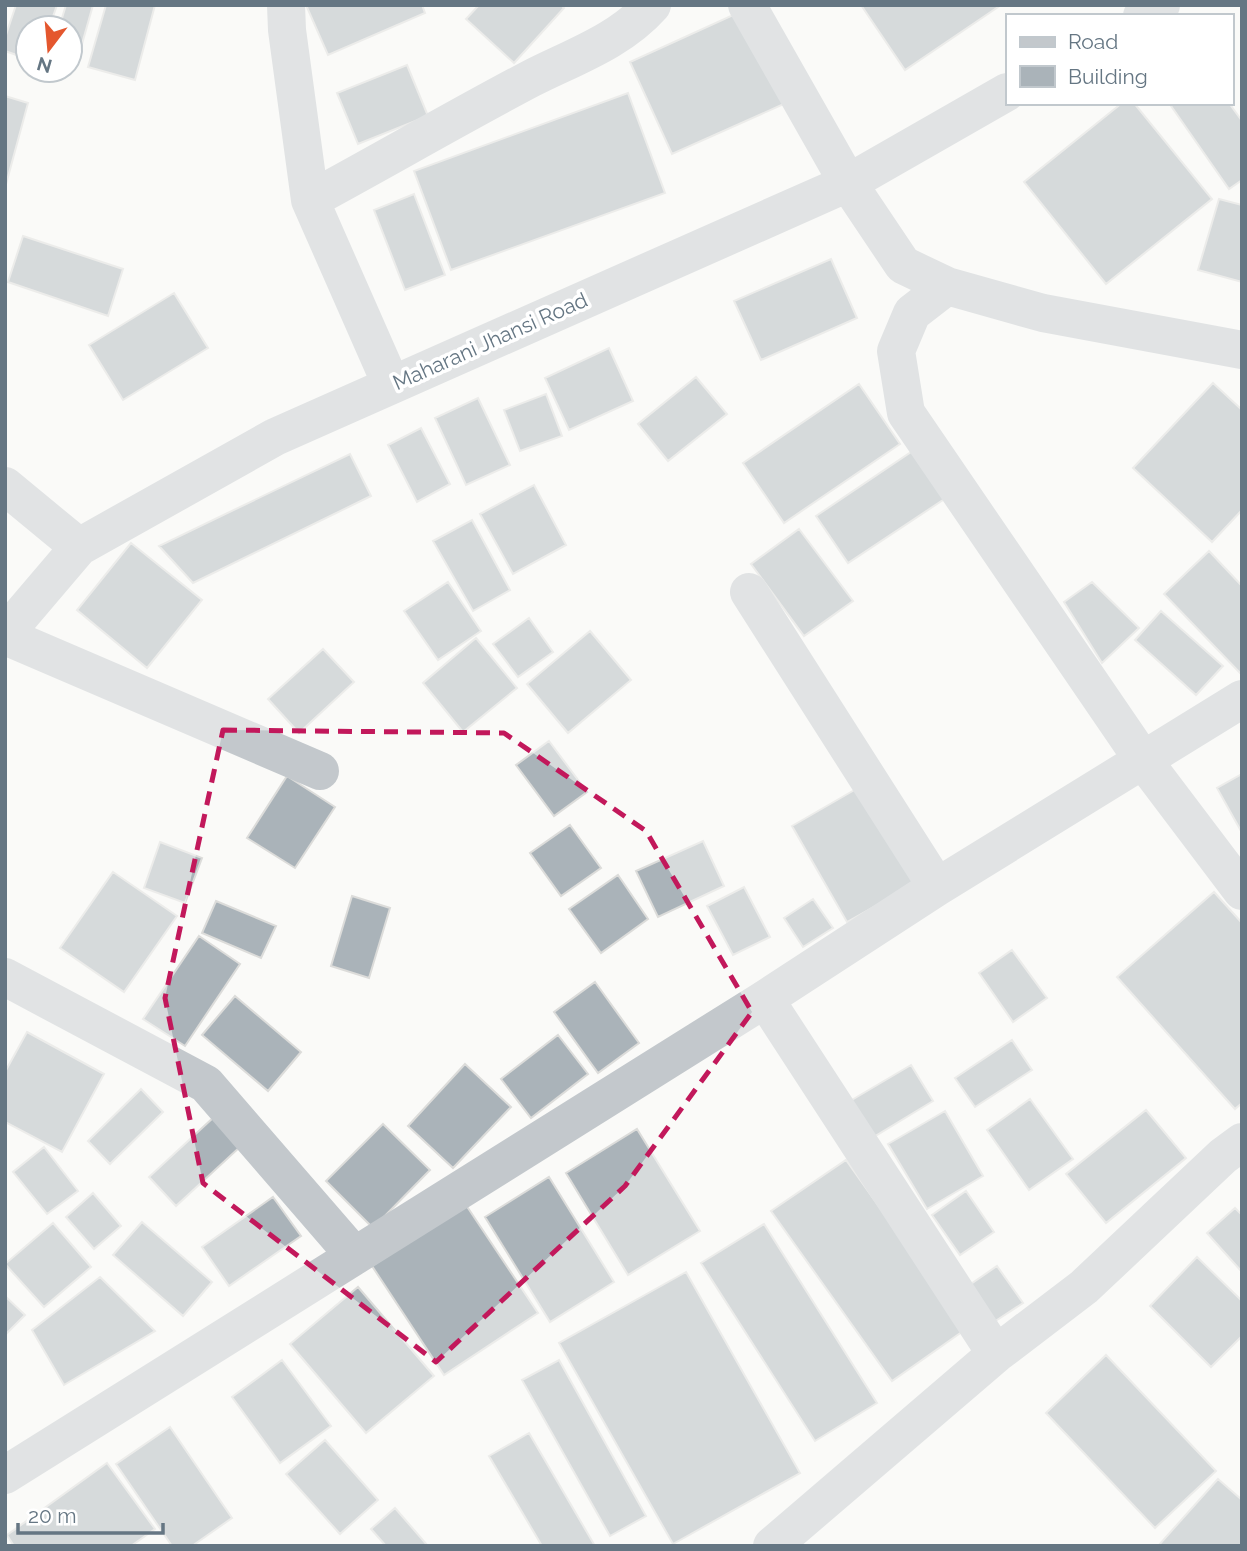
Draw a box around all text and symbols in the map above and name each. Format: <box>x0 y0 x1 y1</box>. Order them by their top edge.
north arrow <box>14 14 84 84</box>
legend <box>1006 14 1233 105</box>
text: Road <box>1068 29 1118 54</box>
text: N <box>34 53 54 78</box>
text: Building <box>1068 64 1148 89</box>
street label: Maharani Jhansi Road <box>389 287 591 395</box>
scale bar <box>18 1492 163 1536</box>
text: 20 m <box>28 1503 76 1528</box>

